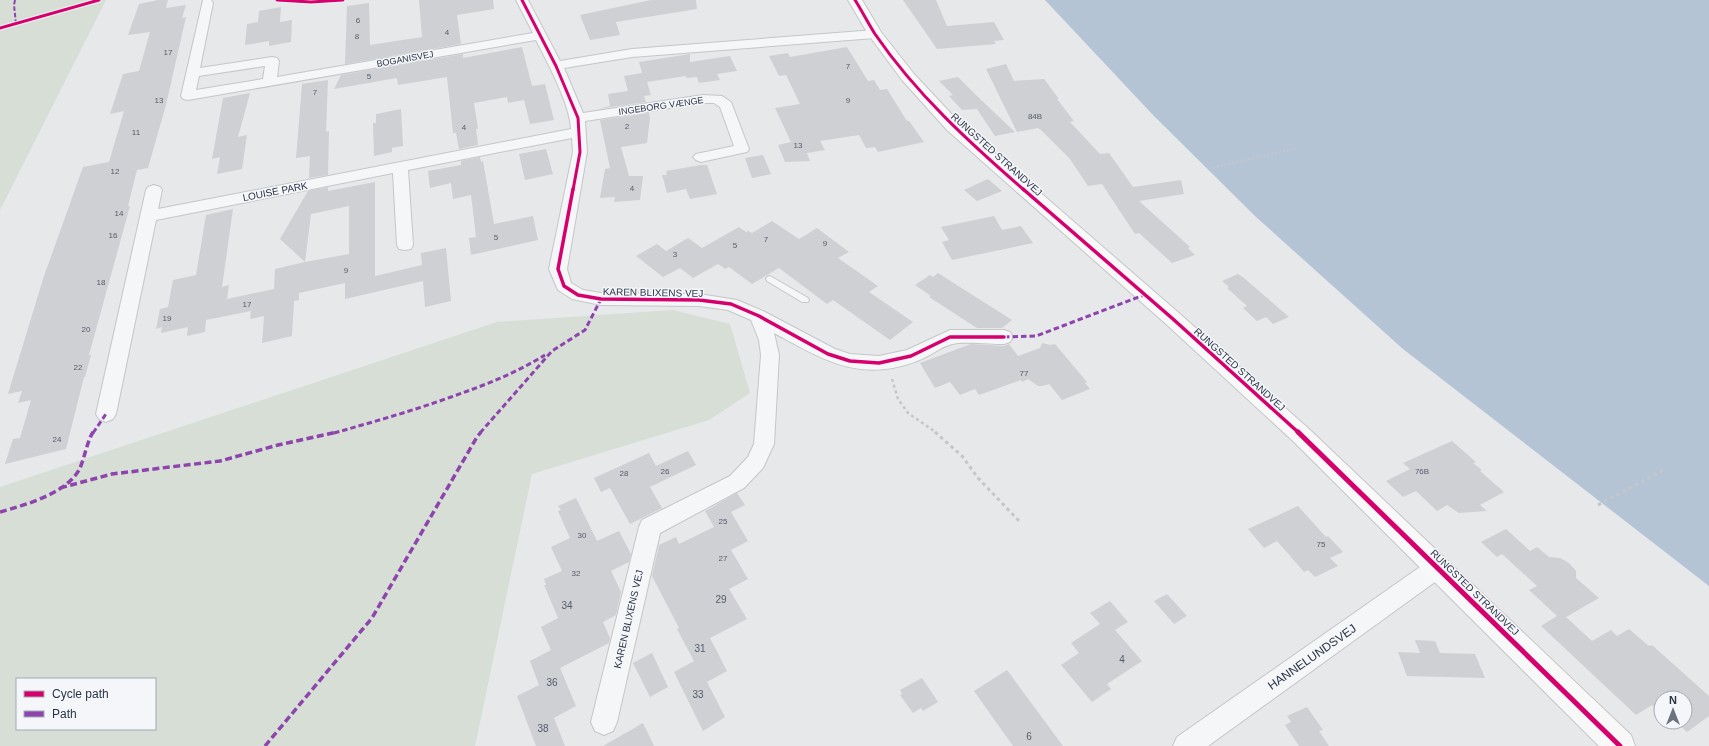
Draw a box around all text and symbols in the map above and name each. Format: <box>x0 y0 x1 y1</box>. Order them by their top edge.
house number: 6 <box>356 16 361 25</box>
house number: 4 <box>445 28 450 37</box>
house number: 8 <box>355 32 360 41</box>
house number: 17 <box>164 48 173 57</box>
street label: BOGANISVEJ <box>376 49 434 69</box>
house number: 7 <box>846 62 851 71</box>
house number: 5 <box>367 72 372 81</box>
house number: 7 <box>313 88 318 97</box>
street label: INGEBORG VÆNGE <box>618 95 704 117</box>
house number: 13 <box>155 96 164 105</box>
house number: 9 <box>846 96 851 105</box>
street label: RUNGSTED STRANDVEJ <box>949 111 1044 198</box>
house number: 84B <box>1028 112 1042 121</box>
house number: 2 <box>625 122 630 131</box>
house number: 4 <box>462 123 467 132</box>
house number: 11 <box>132 128 141 137</box>
house number: 13 <box>794 141 803 150</box>
house number: 12 <box>111 167 120 176</box>
street label: LOUISE PARK <box>242 180 309 203</box>
house number: 4 <box>630 184 635 193</box>
house number: 14 <box>115 209 124 218</box>
house number: 16 <box>109 231 118 240</box>
house number: 5 <box>494 233 499 242</box>
house number: 7 <box>764 235 769 244</box>
house number: 9 <box>823 239 828 248</box>
house number: 5 <box>733 241 738 250</box>
house number: 3 <box>673 250 678 259</box>
house number: 9 <box>344 266 349 275</box>
house number: 18 <box>97 278 106 287</box>
street label: KAREN BLIXENS VEJ <box>603 286 703 299</box>
house number: 17 <box>243 300 252 309</box>
house number: 19 <box>163 314 172 323</box>
house number: 20 <box>82 325 91 334</box>
street label: RUNGSTED STRANDVEJ <box>1192 326 1287 413</box>
house number: 22 <box>74 363 83 372</box>
house number: 77 <box>1020 369 1029 378</box>
house number: 24 <box>53 435 62 444</box>
house number: 26 <box>661 467 670 476</box>
house number: 76B <box>1415 467 1429 476</box>
house number: 28 <box>620 469 629 478</box>
house number: 25 <box>719 517 728 526</box>
house number: 30 <box>578 531 587 540</box>
house number: 75 <box>1317 540 1326 549</box>
street label: RUNGSTED STRANDVEJ <box>1428 547 1521 637</box>
house number: 27 <box>719 554 728 563</box>
house number: 32 <box>572 569 581 578</box>
street label: KAREN BLIXENS VEJ <box>612 569 645 669</box>
house number: 29 <box>715 594 727 605</box>
house number: 34 <box>561 600 573 611</box>
street label: HANNELUNDSVEJ <box>1265 621 1359 693</box>
house number: 31 <box>694 643 706 654</box>
house number: 4 <box>1119 654 1125 665</box>
house number: 36 <box>546 677 558 688</box>
legend <box>16 678 156 730</box>
text: Cycle path <box>52 687 109 701</box>
house number: 33 <box>692 689 704 700</box>
north arrow <box>1653 690 1693 730</box>
text: N <box>1669 694 1677 706</box>
text: Path <box>52 707 77 721</box>
house number: 38 <box>537 723 549 734</box>
house number: 6 <box>1026 731 1032 742</box>

